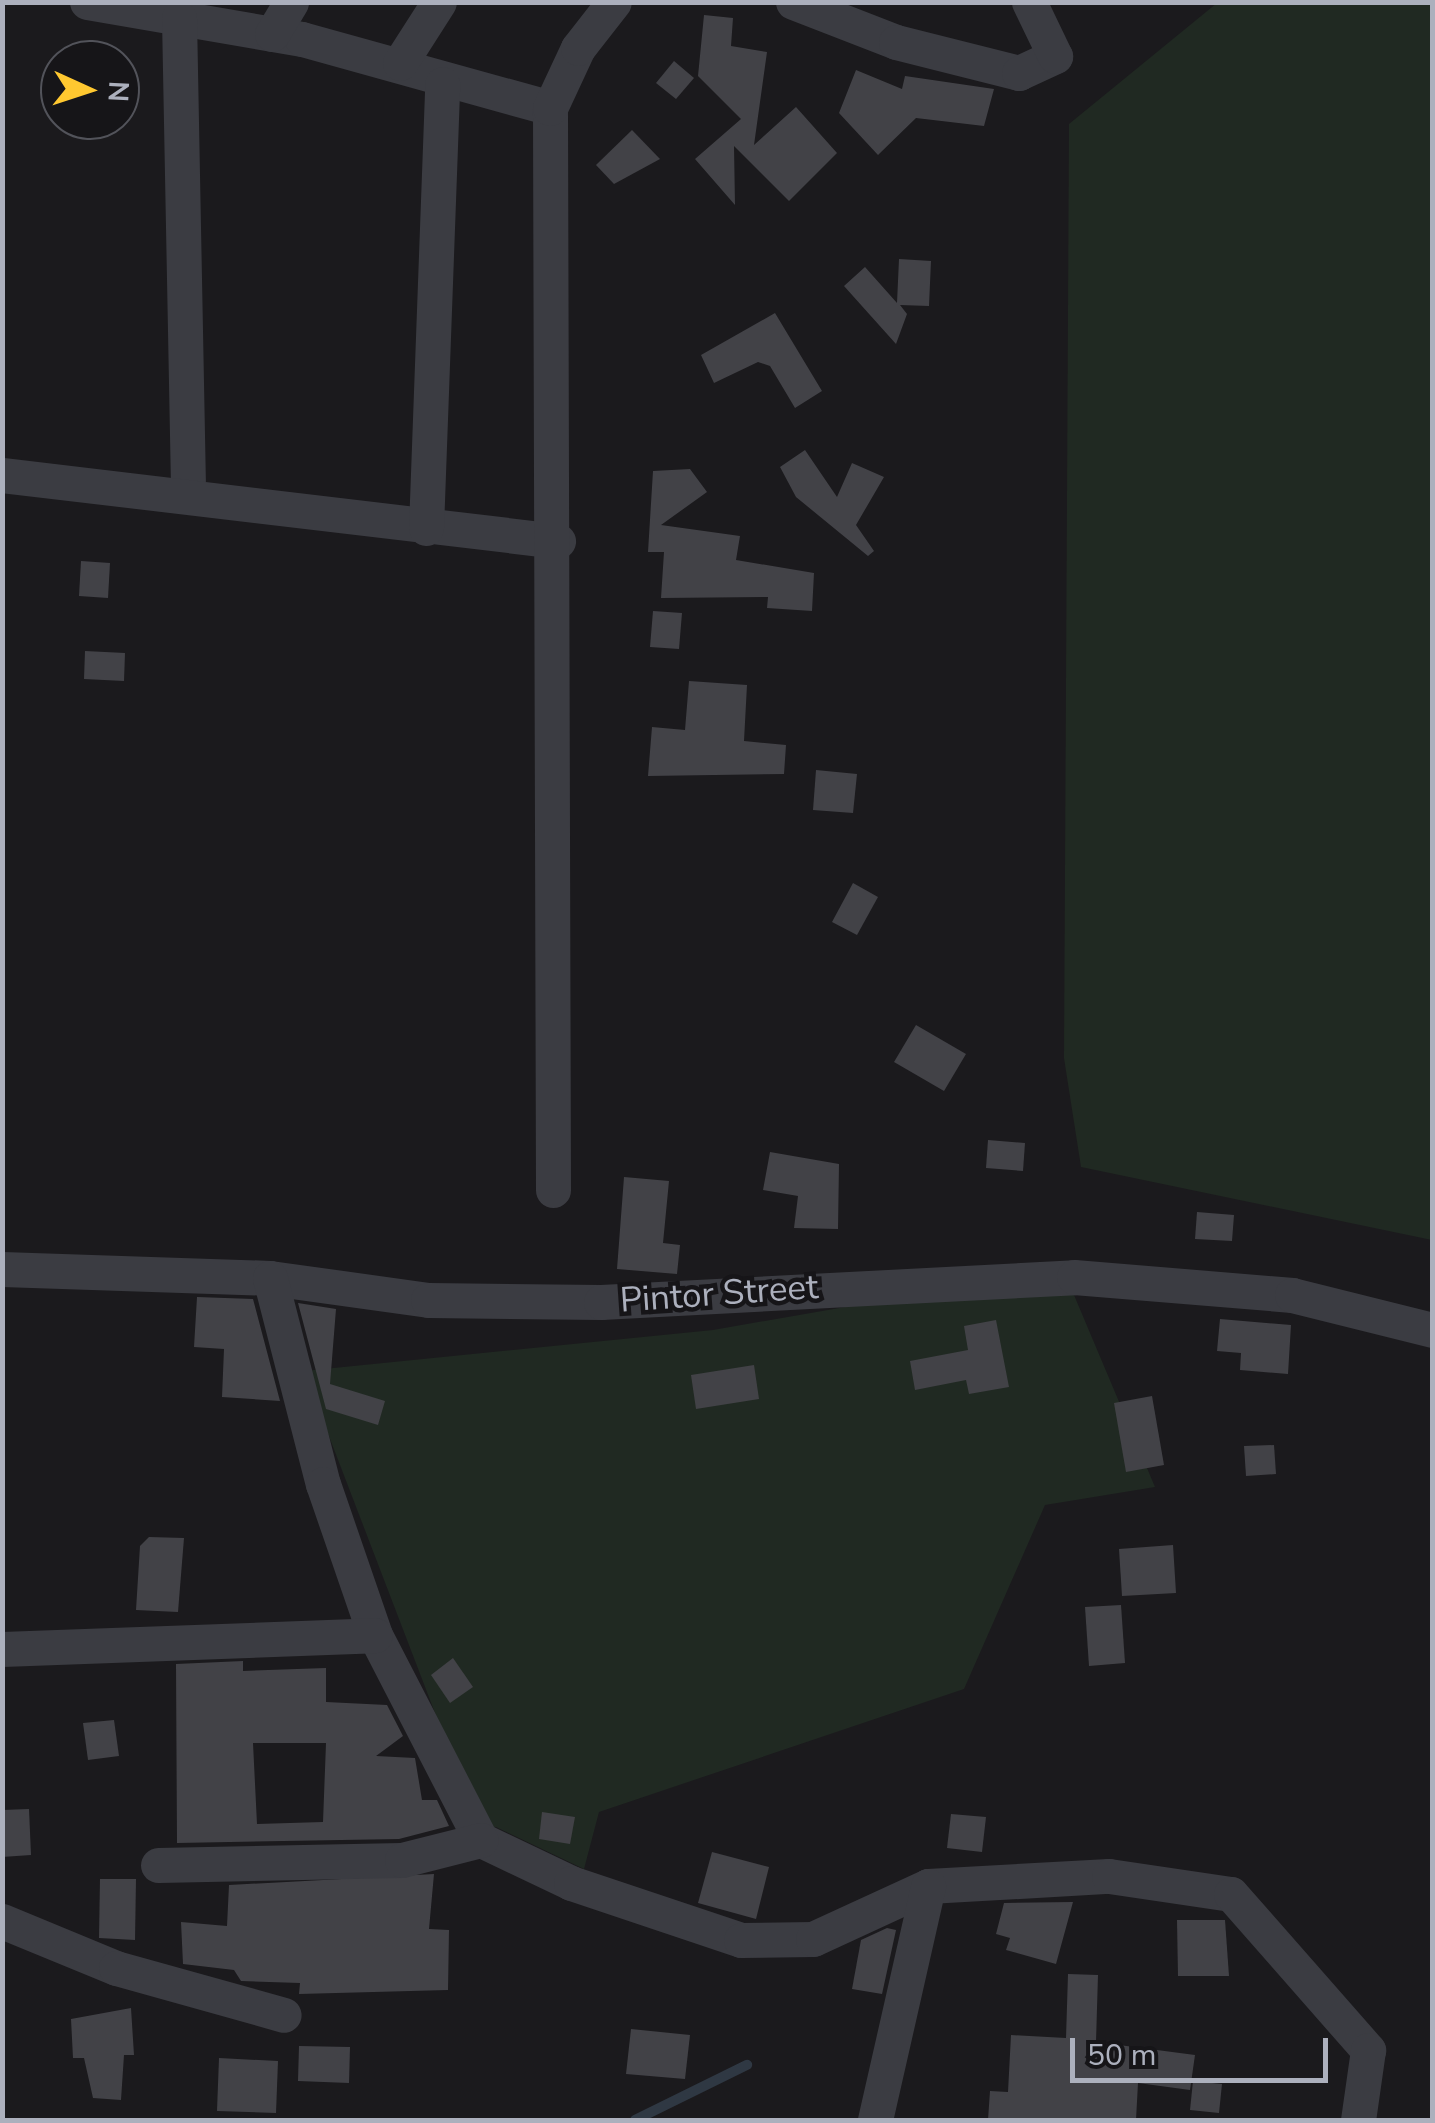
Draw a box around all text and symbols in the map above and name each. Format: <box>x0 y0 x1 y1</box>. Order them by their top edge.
north arrow <box>40 40 140 140</box>
text: N <box>98 80 137 103</box>
street label: Pintor Street <box>618 1266 820 1322</box>
scale bar <box>1075 2018 1332 2080</box>
text: 50 m <box>1087 2035 1156 2076</box>

